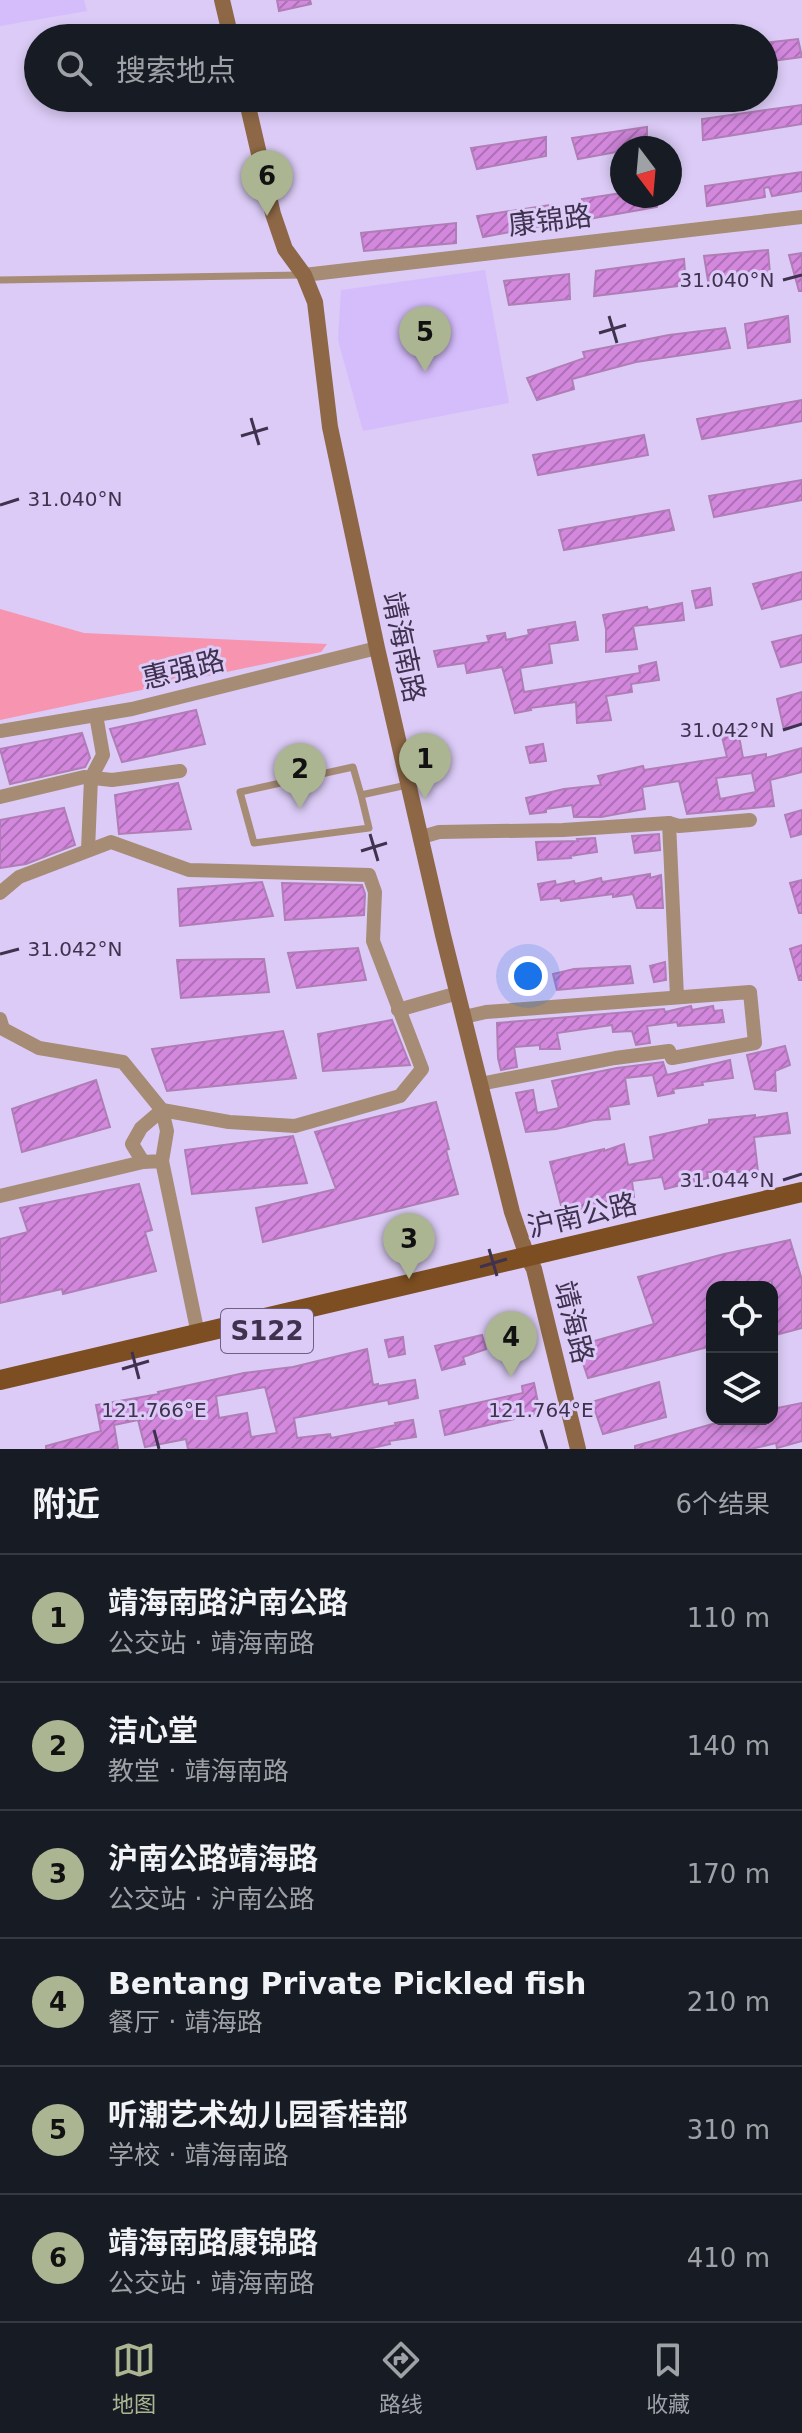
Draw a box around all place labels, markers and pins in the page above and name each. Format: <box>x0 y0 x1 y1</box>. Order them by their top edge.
pin: 6 <box>241 150 293 216</box>
pin: 5 <box>399 306 451 372</box>
pin: 1 <box>399 733 451 799</box>
pin: 2 <box>274 743 326 809</box>
pin: 3 <box>383 1213 435 1279</box>
pin: 4 <box>485 1311 537 1377</box>

